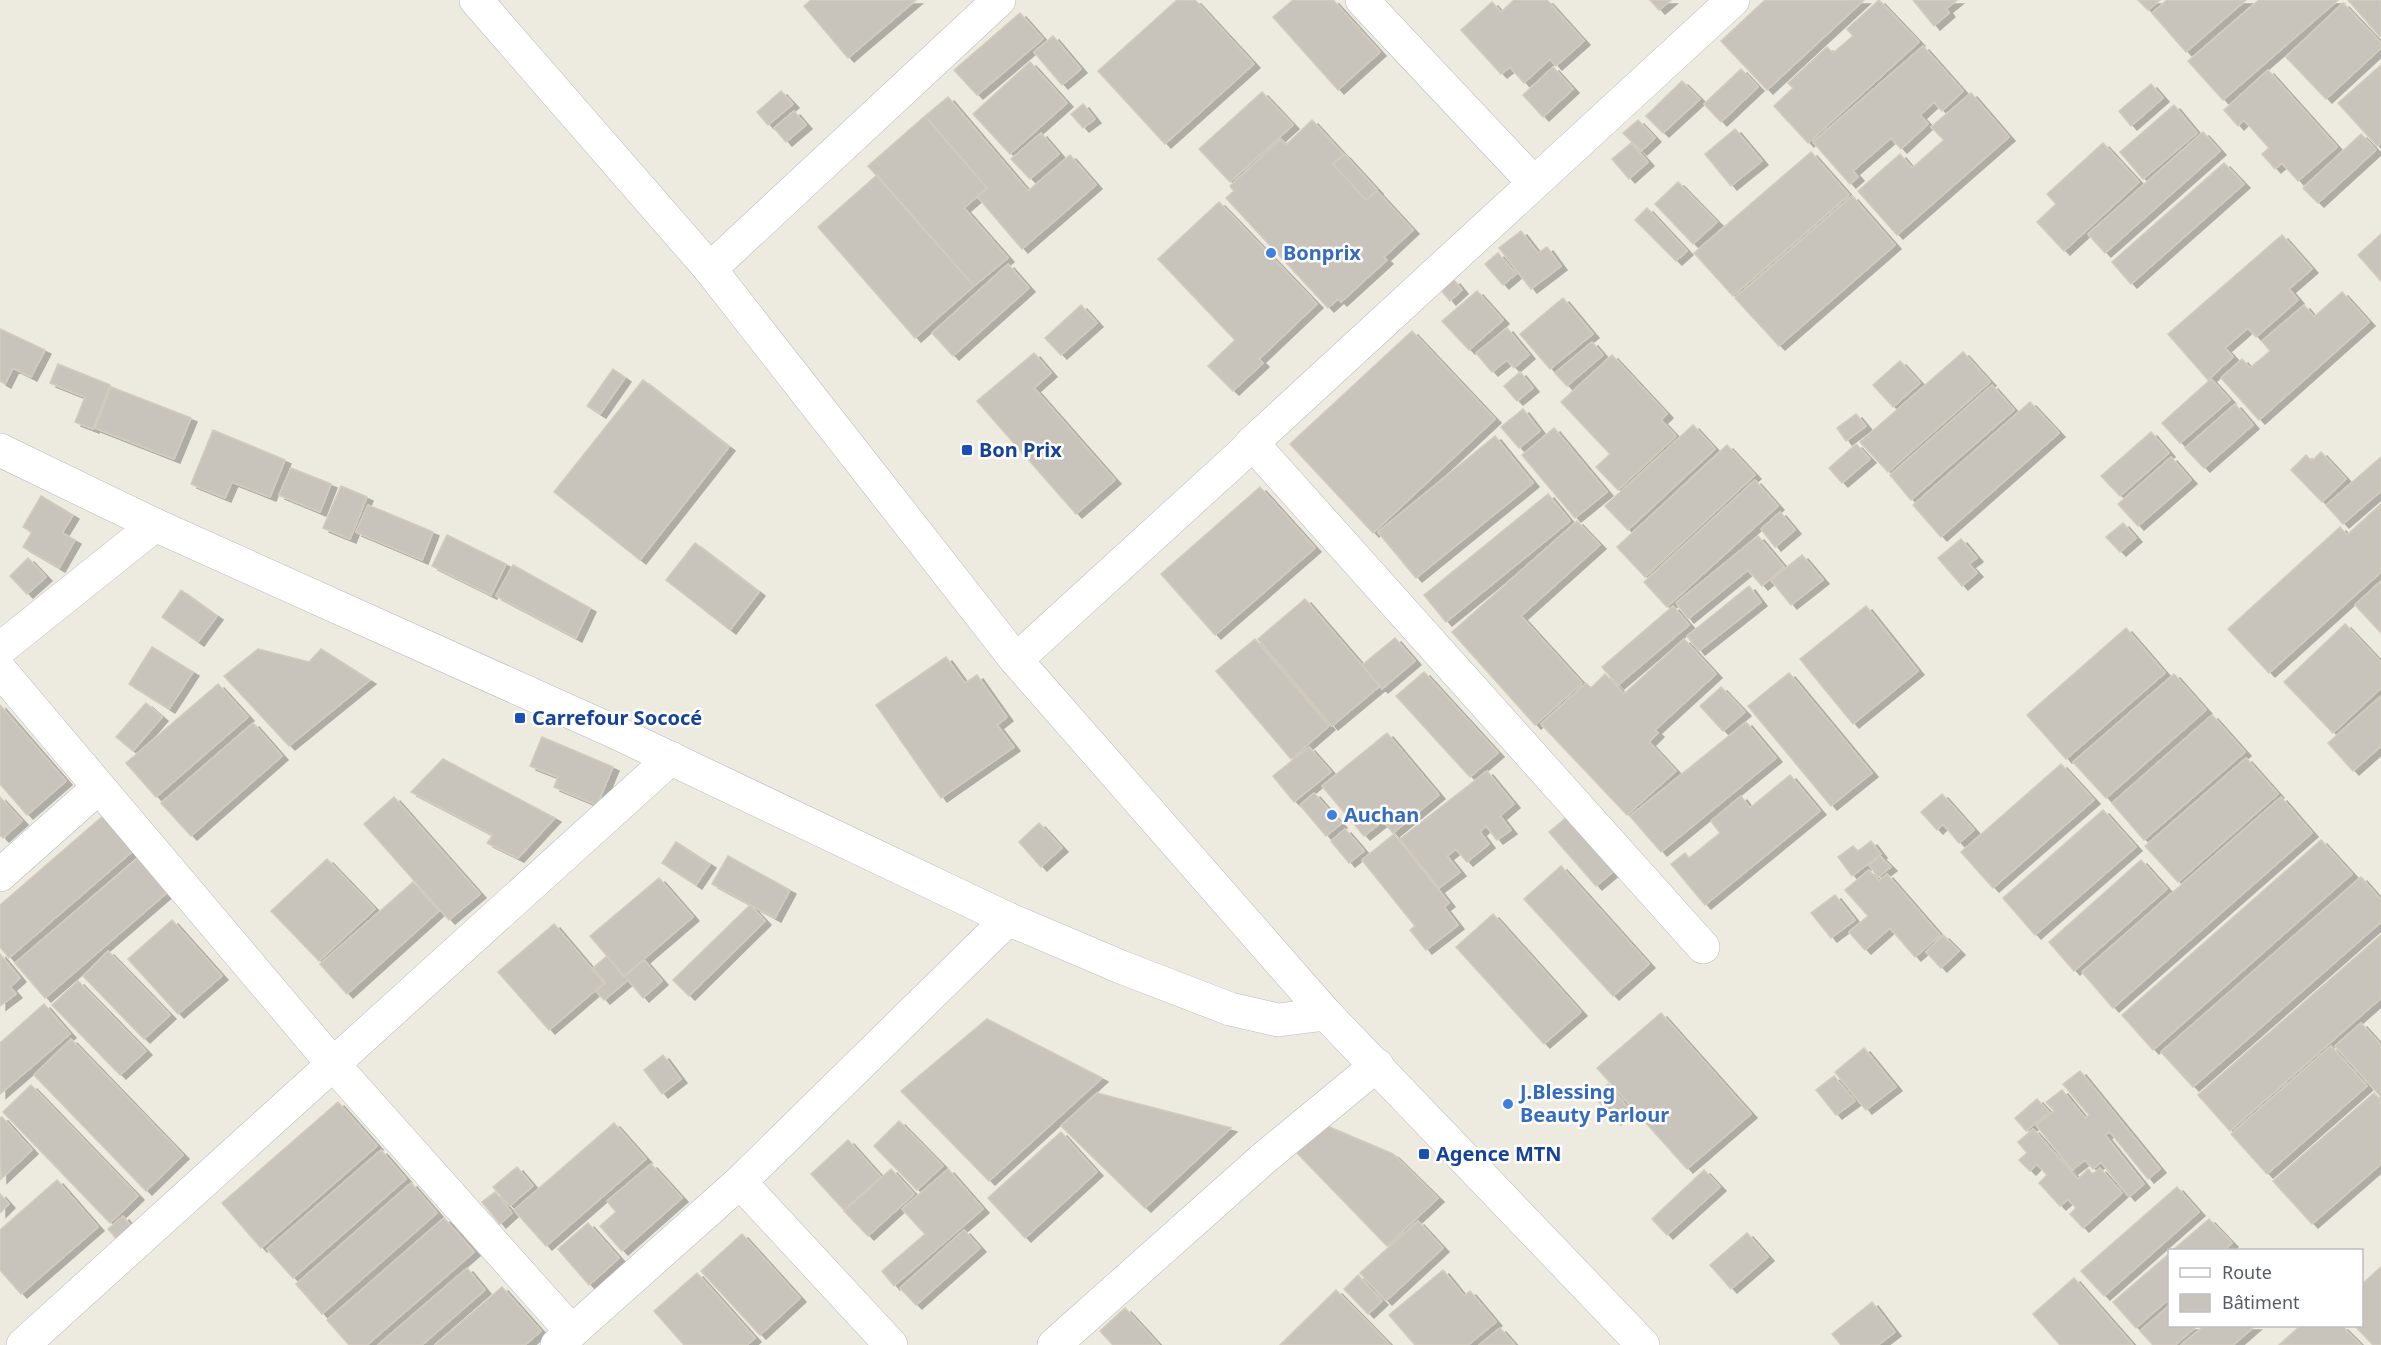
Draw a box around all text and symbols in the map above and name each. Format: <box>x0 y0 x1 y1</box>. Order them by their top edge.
place label: Bonprix <box>1283 239 1361 266</box>
marker: Bonprix <box>1264 246 1278 260</box>
place label: Bon Prix <box>979 436 1062 463</box>
marker: Bon Prix <box>960 443 974 457</box>
place label: Carrefour Sococé <box>532 704 702 731</box>
marker: Carrefour Sococé <box>513 711 527 725</box>
place label: Auchan <box>1344 801 1419 828</box>
marker: Auchan <box>1325 808 1339 822</box>
place label: J.Blessing Beauty Parlour <box>1518 1078 1669 1128</box>
marker: J.Blessing Beauty Parlour <box>1501 1097 1515 1111</box>
place label: Agence MTN <box>1436 1140 1562 1167</box>
marker: Agence MTN <box>1417 1147 1431 1161</box>
legend <box>2168 1249 2363 1327</box>
text: Route <box>2222 1260 2272 1284</box>
text: Bâtiment <box>2222 1290 2300 1314</box>

